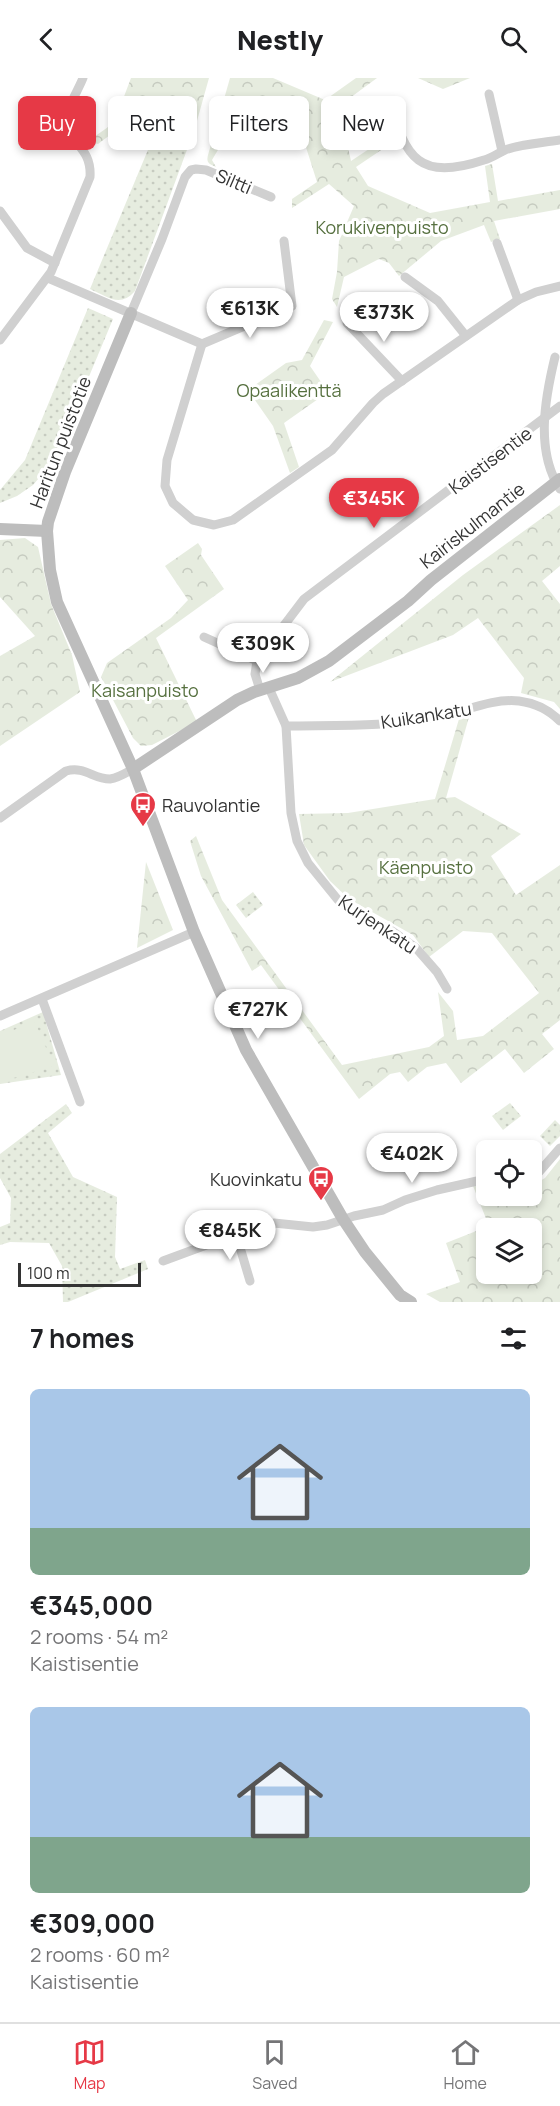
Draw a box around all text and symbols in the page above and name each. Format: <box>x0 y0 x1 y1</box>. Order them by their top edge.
text: Nestly <box>237 21 323 58</box>
icon: back <box>30 23 63 56</box>
icon: search <box>497 23 530 56</box>
chip: Buy <box>18 96 96 150</box>
chip: Rent <box>108 96 197 150</box>
chip: Filters <box>209 96 309 150</box>
chip: New <box>321 96 406 150</box>
street label: Siltti <box>212 163 256 199</box>
park label: Korukivenpuisto <box>315 215 449 239</box>
pin: €613K <box>208 288 292 339</box>
pin: €373K <box>342 292 426 343</box>
text: €613K <box>220 294 280 321</box>
text: €373K <box>354 298 414 325</box>
street label: Haritun puistotie <box>24 373 96 511</box>
park label: Opaalikenttä <box>236 378 342 402</box>
street label: Kaistisentie <box>444 421 536 499</box>
street label: Kairiskulmantie <box>415 477 529 573</box>
pin: €345K <box>332 478 416 529</box>
text: €345K <box>343 484 405 511</box>
pin: €309K <box>221 623 305 674</box>
text: €309K <box>231 629 295 656</box>
park label: Kaisanpuisto <box>91 678 199 702</box>
street label: Kuikankatu <box>379 696 473 734</box>
bus stop icon: Rauvolantie <box>128 790 158 828</box>
place label: Rauvolantie <box>162 793 260 817</box>
park label: Käenpuisto <box>379 855 473 879</box>
street label: Kurjenkatu <box>334 889 422 959</box>
pin: €727K <box>216 989 300 1040</box>
text: €727K <box>228 995 288 1022</box>
pin: €402K <box>370 1133 454 1184</box>
text: €402K <box>380 1139 444 1166</box>
map controls <box>476 1140 542 1284</box>
button: locate <box>476 1140 542 1206</box>
bus stop icon: Kuovinkatu <box>306 1164 336 1202</box>
place label: Kuovinkatu <box>210 1167 302 1191</box>
pin: €845K <box>188 1210 272 1261</box>
text: €845K <box>199 1216 261 1243</box>
button: layers <box>476 1218 542 1284</box>
scale bar <box>18 1260 141 1288</box>
text: 100 m <box>27 1262 70 1284</box>
text: 7 homes <box>30 1320 134 1356</box>
icon: filters <box>497 1322 530 1355</box>
icon: home <box>226 1428 334 1536</box>
text: €345,000 <box>30 1587 153 1623</box>
text: 2 rooms · 54 m² <box>30 1623 168 1650</box>
text: Kaistisentie <box>30 1650 139 1677</box>
icon: home <box>226 1746 334 1854</box>
text: €309,000 <box>30 1905 155 1941</box>
text: 2 rooms · 60 m² <box>30 1941 170 1968</box>
text: Kaistisentie <box>30 1968 139 1995</box>
tab: Map <box>73 2036 106 2094</box>
tab: Saved <box>252 2036 297 2094</box>
tab: Home <box>444 2036 487 2094</box>

